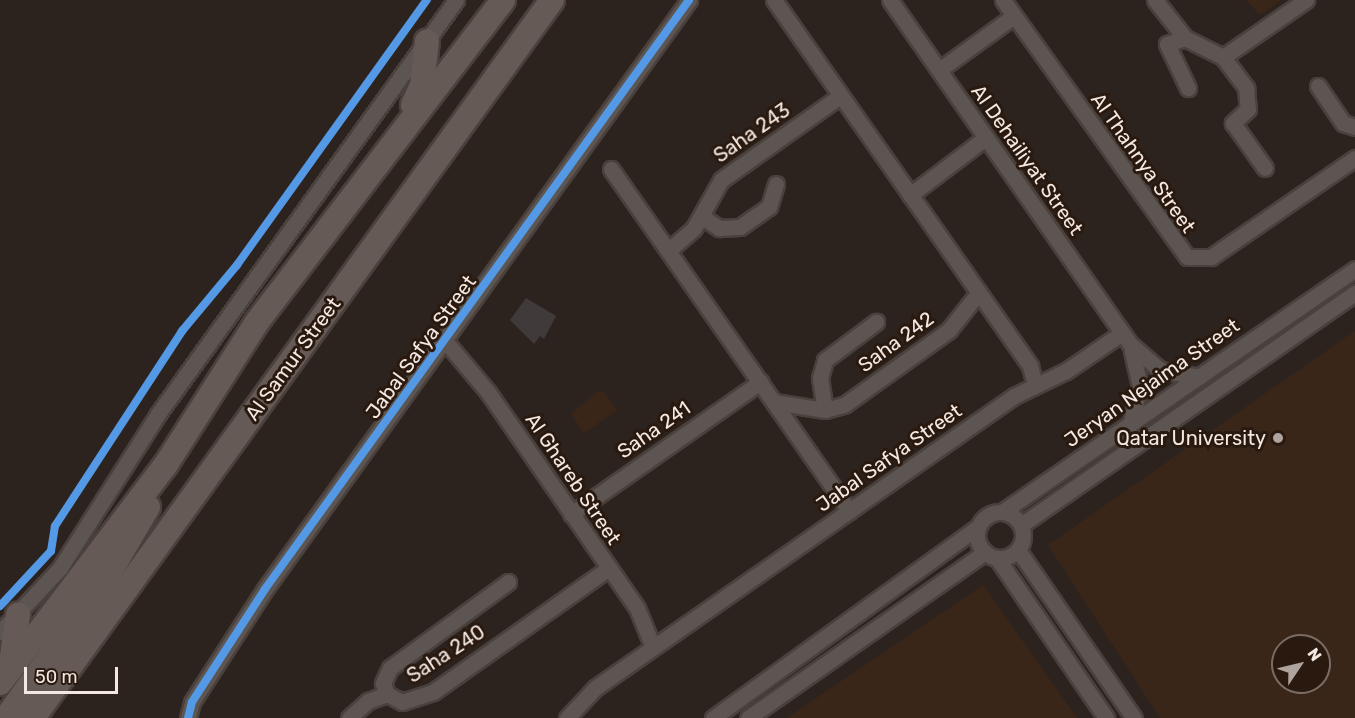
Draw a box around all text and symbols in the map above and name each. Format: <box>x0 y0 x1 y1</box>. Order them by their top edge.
street label: Al Dehailiyat Street <box>966 80 1088 240</box>
street label: Al Thahnya Street <box>1086 88 1200 238</box>
street label: Saha 243 <box>709 98 795 168</box>
street label: Jabal Safya Street <box>361 270 481 424</box>
street label: Al Samur Street <box>240 293 346 425</box>
street label: Saha 242 <box>854 307 938 377</box>
street label: Jeryan Nejaima Street <box>1060 314 1244 452</box>
street label: Saha 241 <box>613 396 695 464</box>
street label: Jabal Safya Street <box>812 399 966 517</box>
street label: Al Ghareb Street <box>520 409 626 549</box>
place label: Qatar University <box>1116 426 1266 450</box>
marker: Qatar University <box>1271 431 1285 445</box>
street label: Saha 240 <box>402 620 490 688</box>
north arrow <box>1271 634 1331 694</box>
text: N <box>1303 644 1326 665</box>
scale bar <box>27 655 122 693</box>
text: 50 m <box>35 666 78 688</box>

